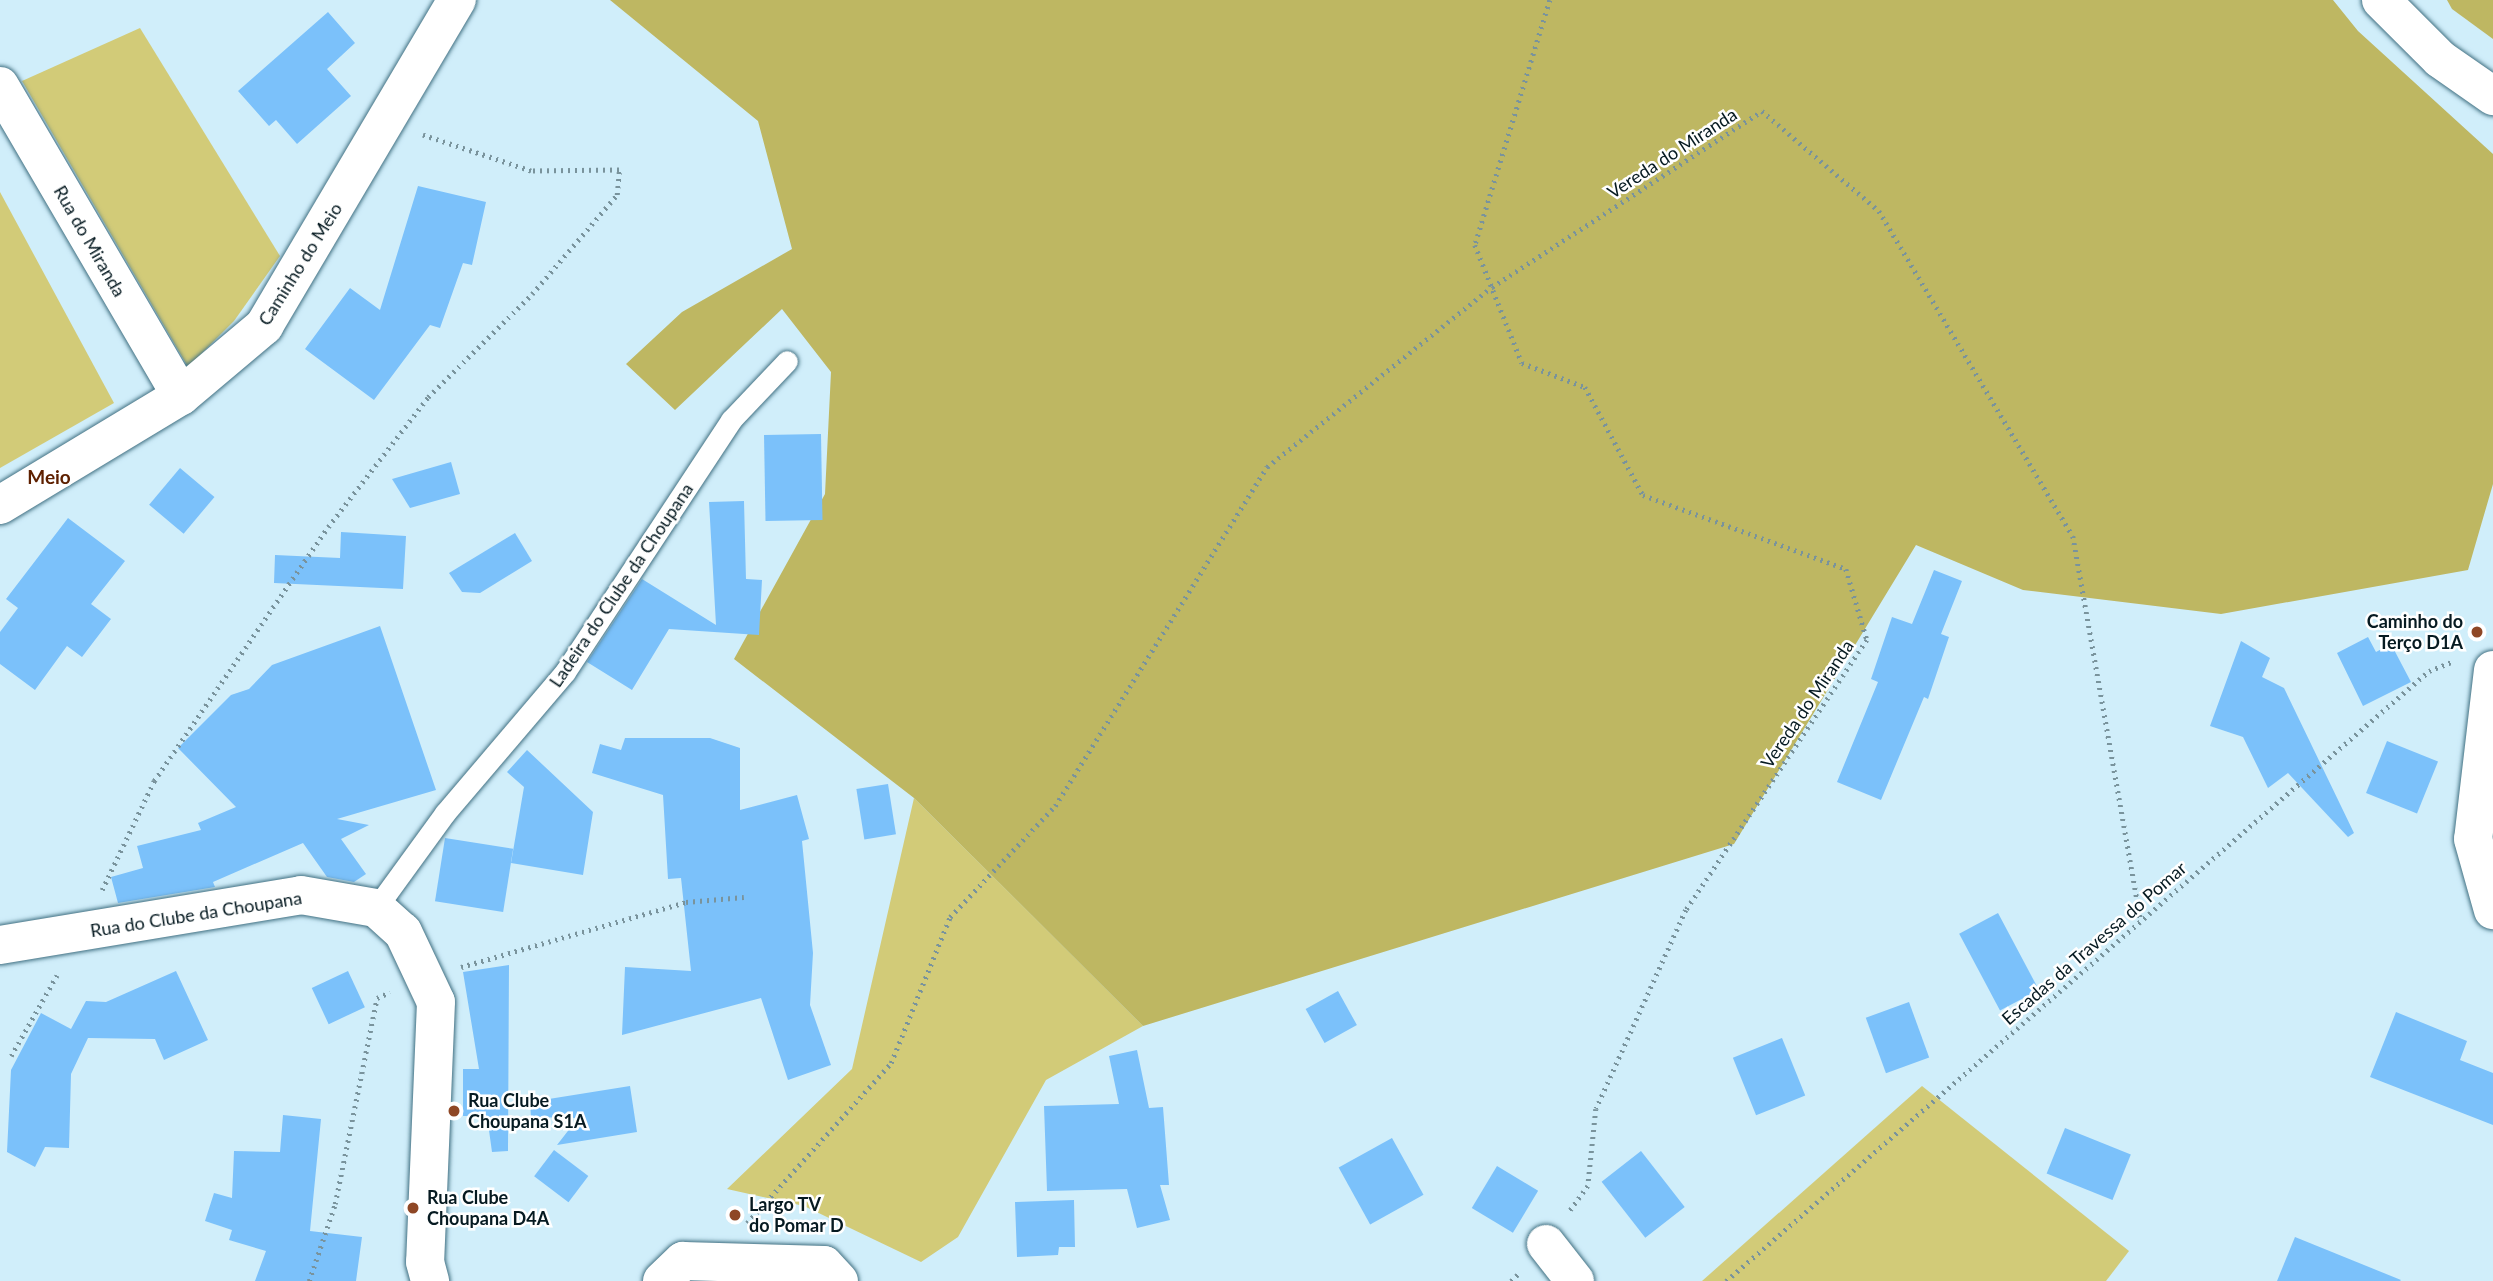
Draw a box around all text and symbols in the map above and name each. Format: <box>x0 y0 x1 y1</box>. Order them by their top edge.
street label: Vereda do Miranda <box>1603 103 1741 203</box>
street label: Rua do Miranda <box>49 182 131 300</box>
street label: Caminho do Meio <box>254 199 346 329</box>
district label: Meio <box>27 466 71 488</box>
street label: Ladeira do Clube da Choupana <box>545 479 697 691</box>
place label: Caminho do Terço D1A <box>2367 611 2463 654</box>
marker: Caminho do Terço D1A <box>2469 624 2485 640</box>
street label: Vereda do Miranda <box>1756 636 1858 772</box>
street label: Escadas da Travessa do Pomar <box>1997 857 2191 1029</box>
street label: Rua do Clube da Choupana <box>89 887 303 941</box>
place label: Rua Clube Choupana S1A <box>468 1090 586 1132</box>
marker: Rua Clube Choupana S1A <box>446 1103 462 1119</box>
place label: Rua Clube Choupana D4A <box>427 1187 549 1230</box>
place label: Largo TV do Pomar D <box>749 1194 844 1236</box>
marker: Rua Clube Choupana D4A <box>405 1200 421 1216</box>
marker: Largo TV do Pomar D <box>727 1207 743 1223</box>

